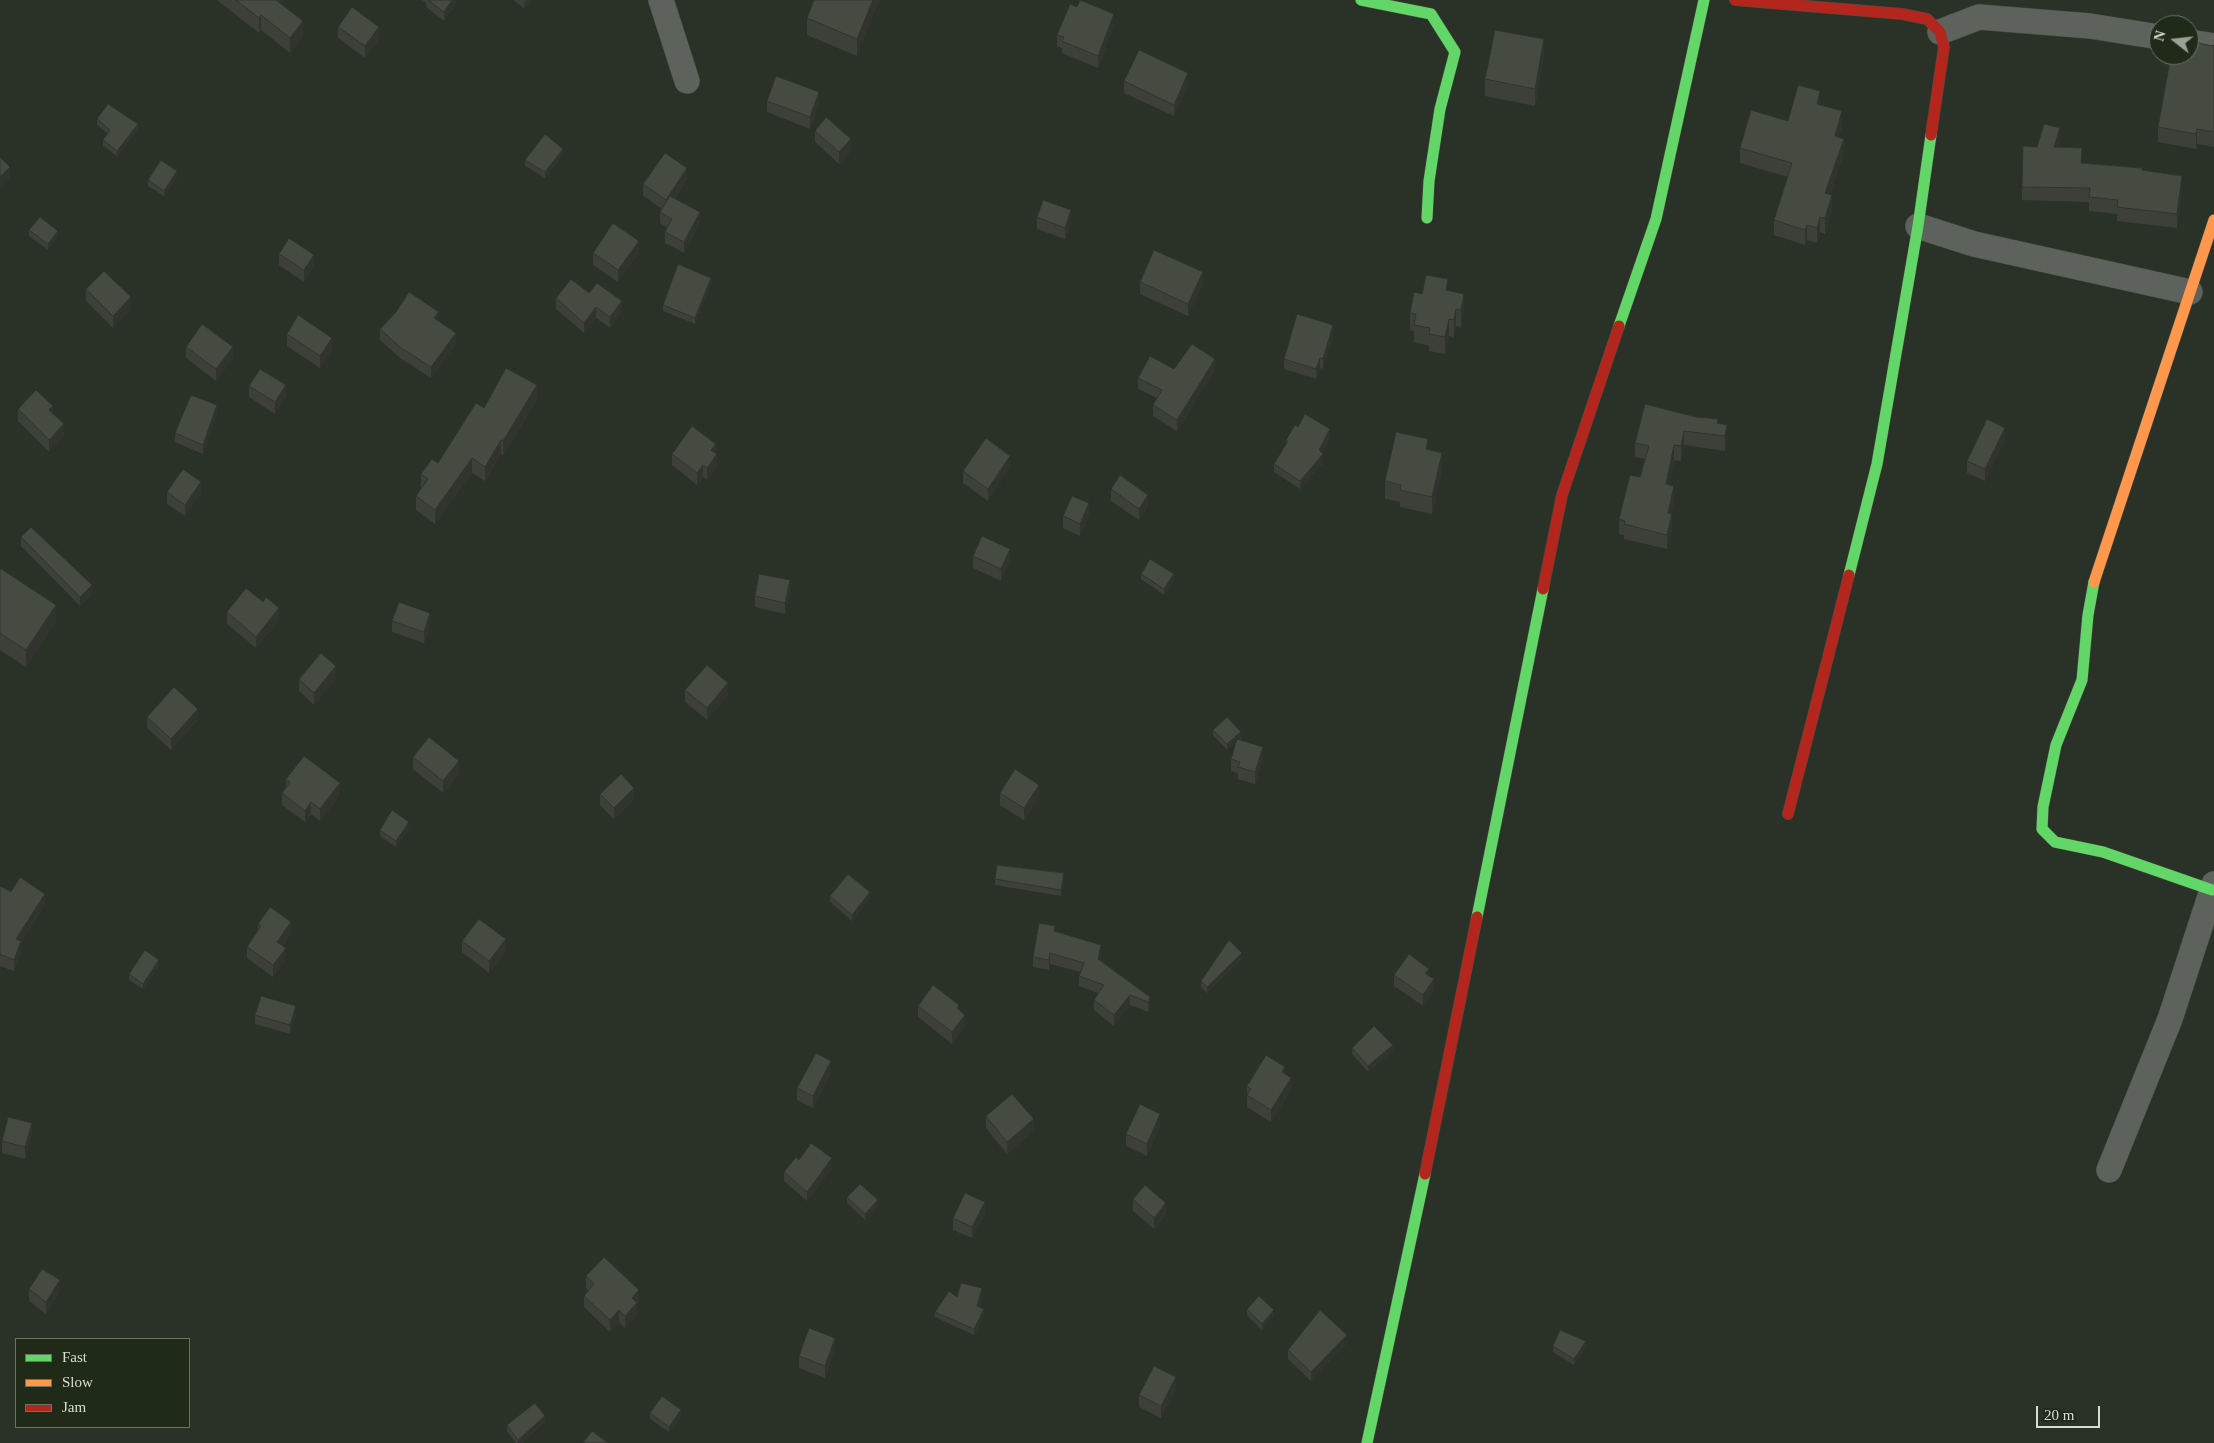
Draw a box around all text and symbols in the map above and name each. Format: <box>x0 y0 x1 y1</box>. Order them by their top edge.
north arrow <box>2149 15 2199 65</box>
text: N <box>2151 29 2169 43</box>
legend <box>15 1338 190 1428</box>
text: Fast <box>62 1349 87 1365</box>
text: Slow <box>62 1374 93 1390</box>
scale bar <box>2039 1396 2103 1428</box>
text: Jam <box>62 1399 86 1415</box>
text: 20 m <box>2044 1407 2074 1423</box>

